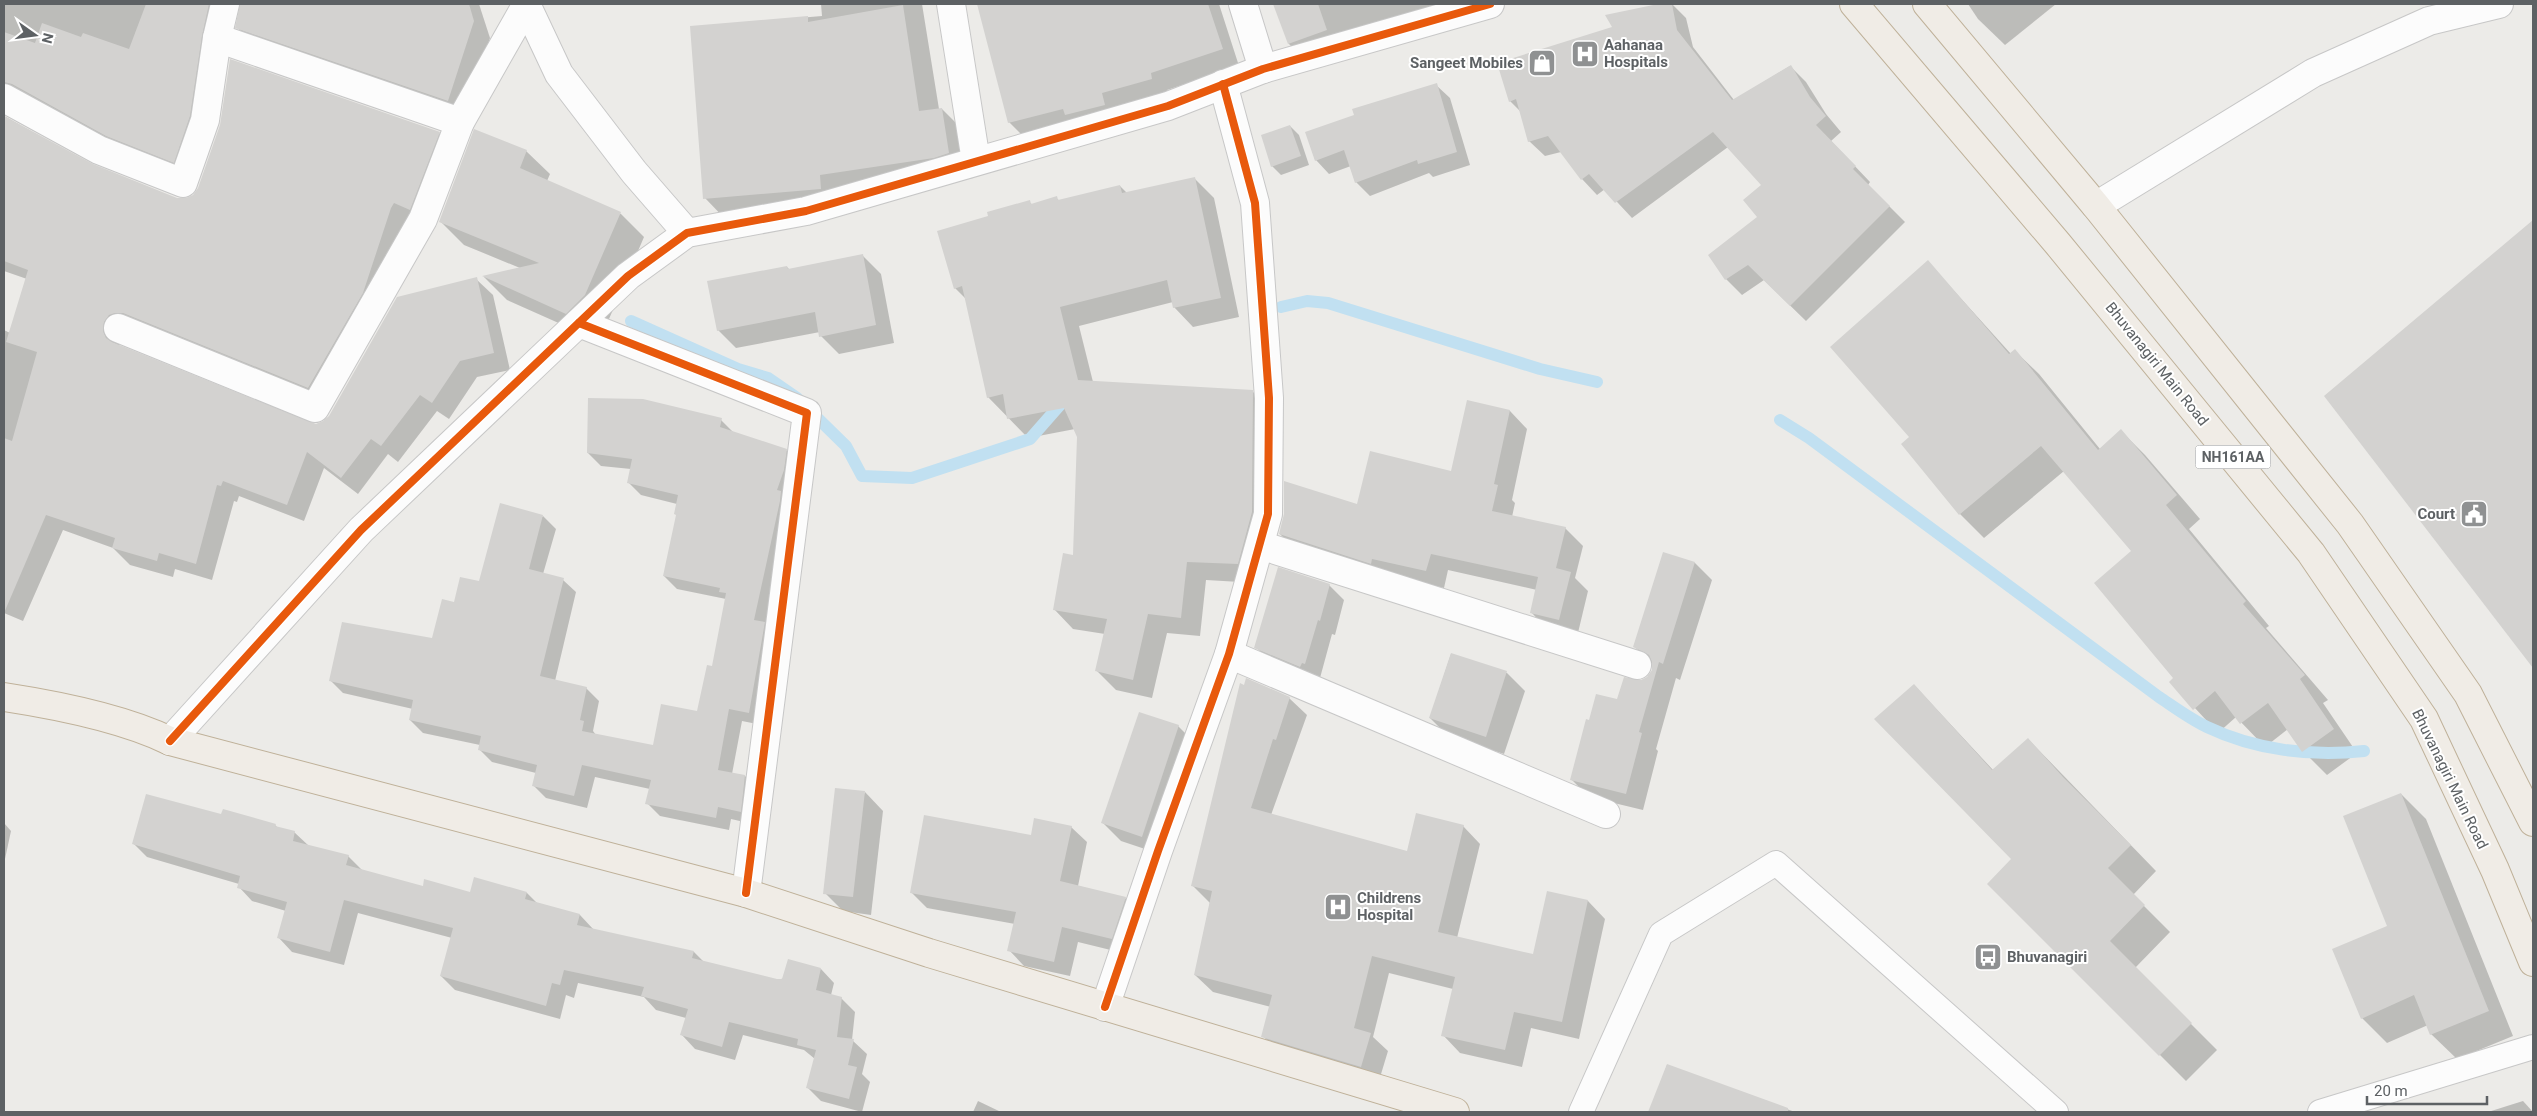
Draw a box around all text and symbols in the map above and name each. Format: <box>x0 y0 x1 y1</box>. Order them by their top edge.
north arrow <box>10 10 60 60</box>
text: N <box>39 31 57 45</box>
place label: Aahanaa Hospitals <box>1604 36 1668 71</box>
hospital icon: Aahanaa Hospitals <box>1570 39 1600 69</box>
shop icon: Sangeet Mobiles <box>1527 48 1557 78</box>
place label: Sangeet Mobiles <box>1410 54 1523 72</box>
street label: Bhuvanagiri Main Road <box>2102 299 2212 429</box>
road number: NH161AA <box>2196 446 2270 468</box>
public building icon: Court <box>2459 499 2489 529</box>
place label: Court <box>2417 505 2455 523</box>
street label: Bhuvanagiri Main Road <box>2408 706 2492 852</box>
place label: Childrens Hospital <box>1357 889 1421 924</box>
hospital icon: Childrens Hospital <box>1323 892 1353 922</box>
bus stop icon: Bhuvanagiri <box>1973 942 2003 972</box>
place label: Bhuvanagiri <box>2007 948 2087 966</box>
scale bar <box>2367 1074 2487 1106</box>
text: 20 m <box>2374 1082 2408 1100</box>

